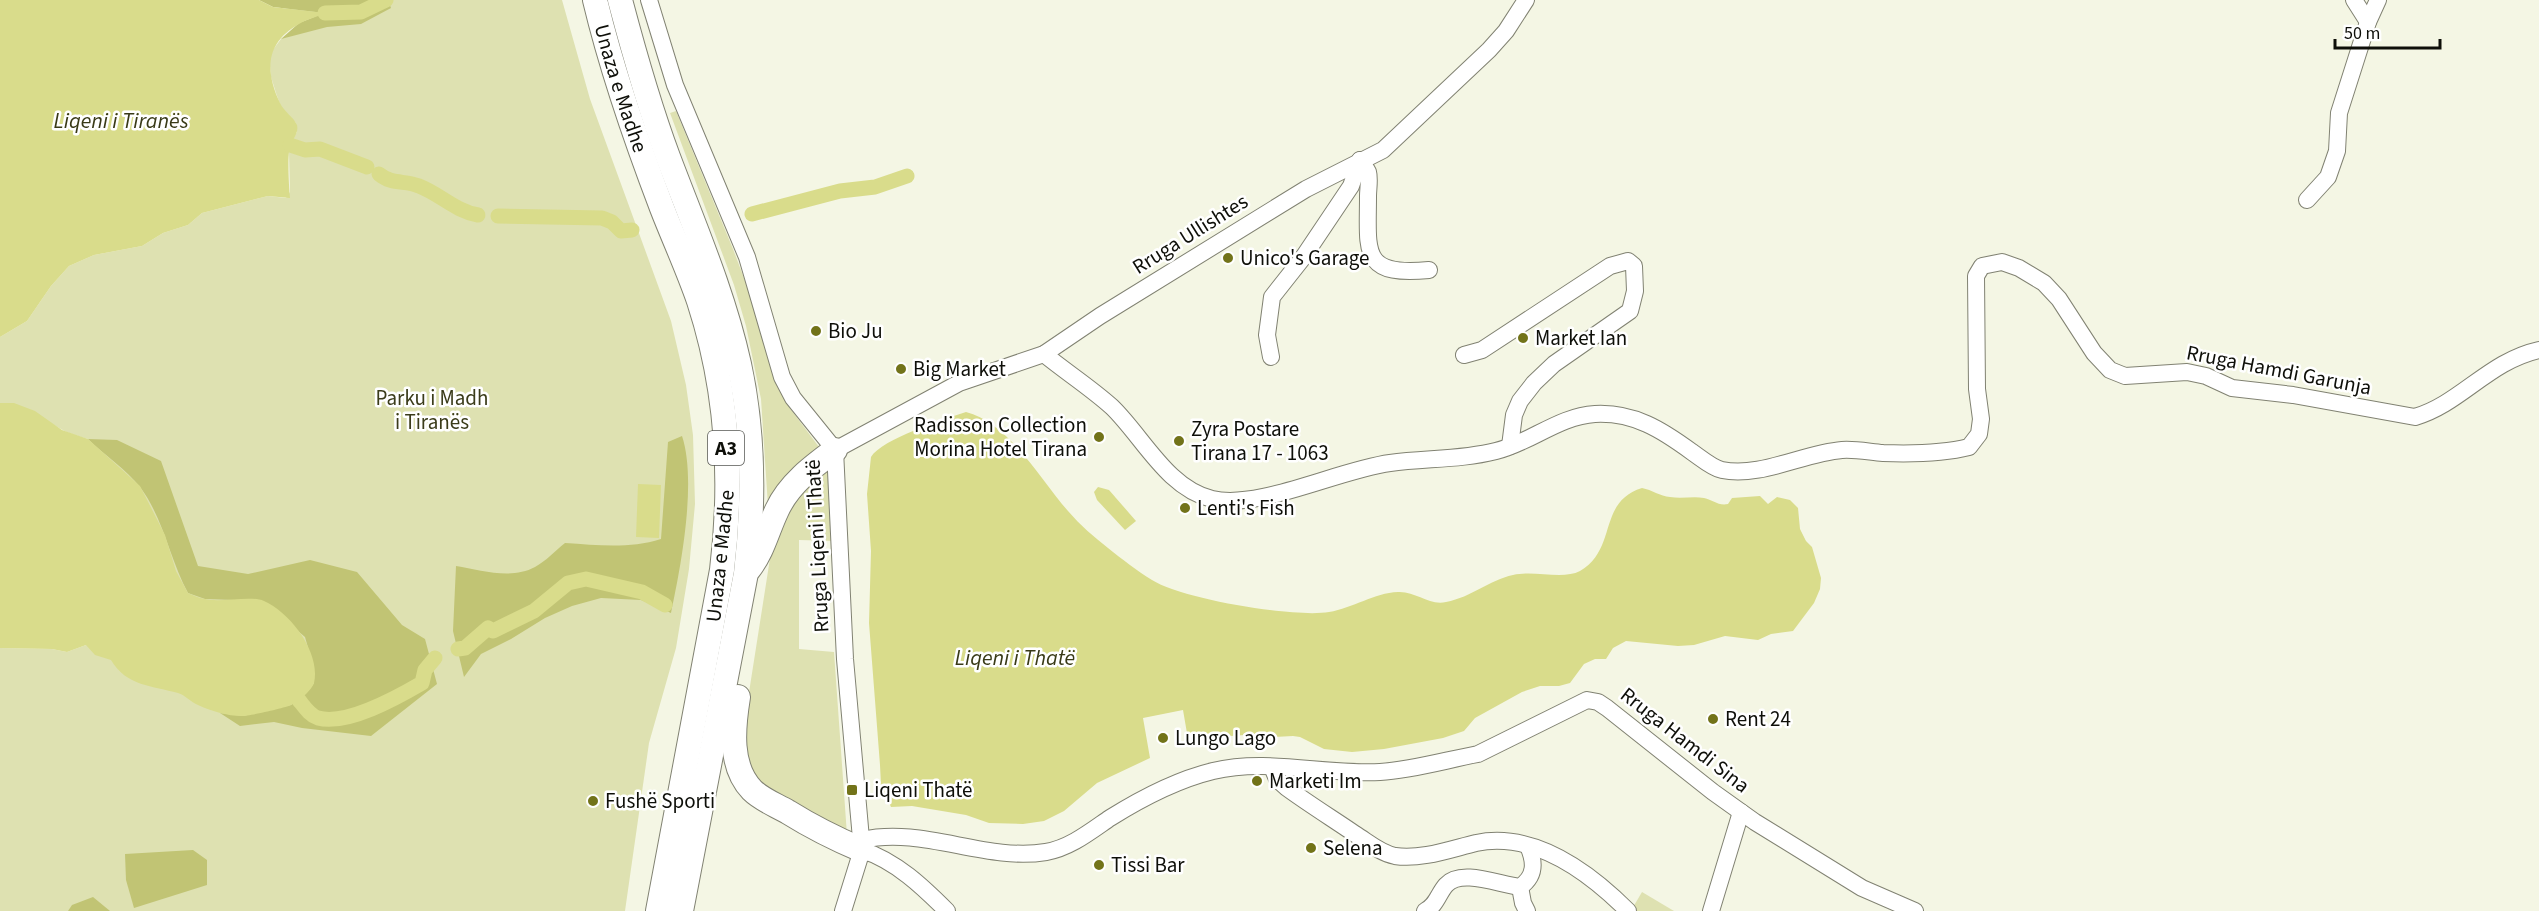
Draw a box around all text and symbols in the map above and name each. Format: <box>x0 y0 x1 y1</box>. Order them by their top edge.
scale bar <box>2335 12 2440 50</box>
street label: Unaza e Madhe <box>587 21 655 157</box>
text: 50 m <box>2344 21 2380 46</box>
water label: Liqeni i Tiranës <box>54 105 189 137</box>
street label: Rruga Ullishtes <box>1126 186 1254 282</box>
place label: Unico's Garage <box>1240 243 1370 273</box>
marker: Unico's Garage <box>1221 251 1235 265</box>
place label: Bio Ju <box>828 316 883 346</box>
place label: Market Ian <box>1535 323 1627 353</box>
marker: Bio Ju <box>809 324 823 338</box>
marker: Market Ian <box>1516 331 1530 345</box>
street label: Rruga Hamdi Garunja <box>2184 337 2374 403</box>
place label: Big Market <box>913 354 1006 384</box>
marker: Big Market <box>894 362 908 376</box>
park label: Parku i Madh i Tiranës <box>376 383 488 437</box>
place label: Radisson Collection Morina Hotel Tirana <box>914 410 1087 464</box>
place label: Zyra Postare Tirana 17 - 1063 <box>1191 414 1329 468</box>
marker: Radisson Collection Morina Hotel Tirana <box>1092 430 1106 444</box>
road number: A3 <box>708 431 744 465</box>
marker: Zyra Postare Tirana 17 - 1063 <box>1172 434 1186 448</box>
street label: Rruga Liqeni i Thatë <box>797 459 837 633</box>
street label: Unaza e Madhe <box>698 488 742 624</box>
place label: Lenti's Fish <box>1197 493 1295 523</box>
marker: Lenti's Fish <box>1178 501 1192 515</box>
water label: Liqeni i Thatë <box>955 642 1076 674</box>
street label: Rruga Hamdi Sina <box>1614 680 1756 800</box>
place label: Rent 24 <box>1725 704 1791 734</box>
marker: Rent 24 <box>1706 712 1720 726</box>
place label: Lungo Lago <box>1175 723 1276 753</box>
marker: Lungo Lago <box>1156 731 1170 745</box>
place label: Marketi Im <box>1269 766 1362 796</box>
marker: Marketi Im <box>1250 774 1264 788</box>
place label: Liqeni Thatë <box>864 775 973 805</box>
marker: Liqeni Thatë <box>845 783 859 797</box>
place label: Fushë Sporti <box>605 786 715 816</box>
marker: Fushë Sporti <box>586 794 600 808</box>
place label: Selena <box>1323 833 1382 863</box>
marker: Selena <box>1304 841 1318 855</box>
place label: Tissi Bar <box>1111 850 1185 880</box>
marker: Tissi Bar <box>1092 858 1106 872</box>

